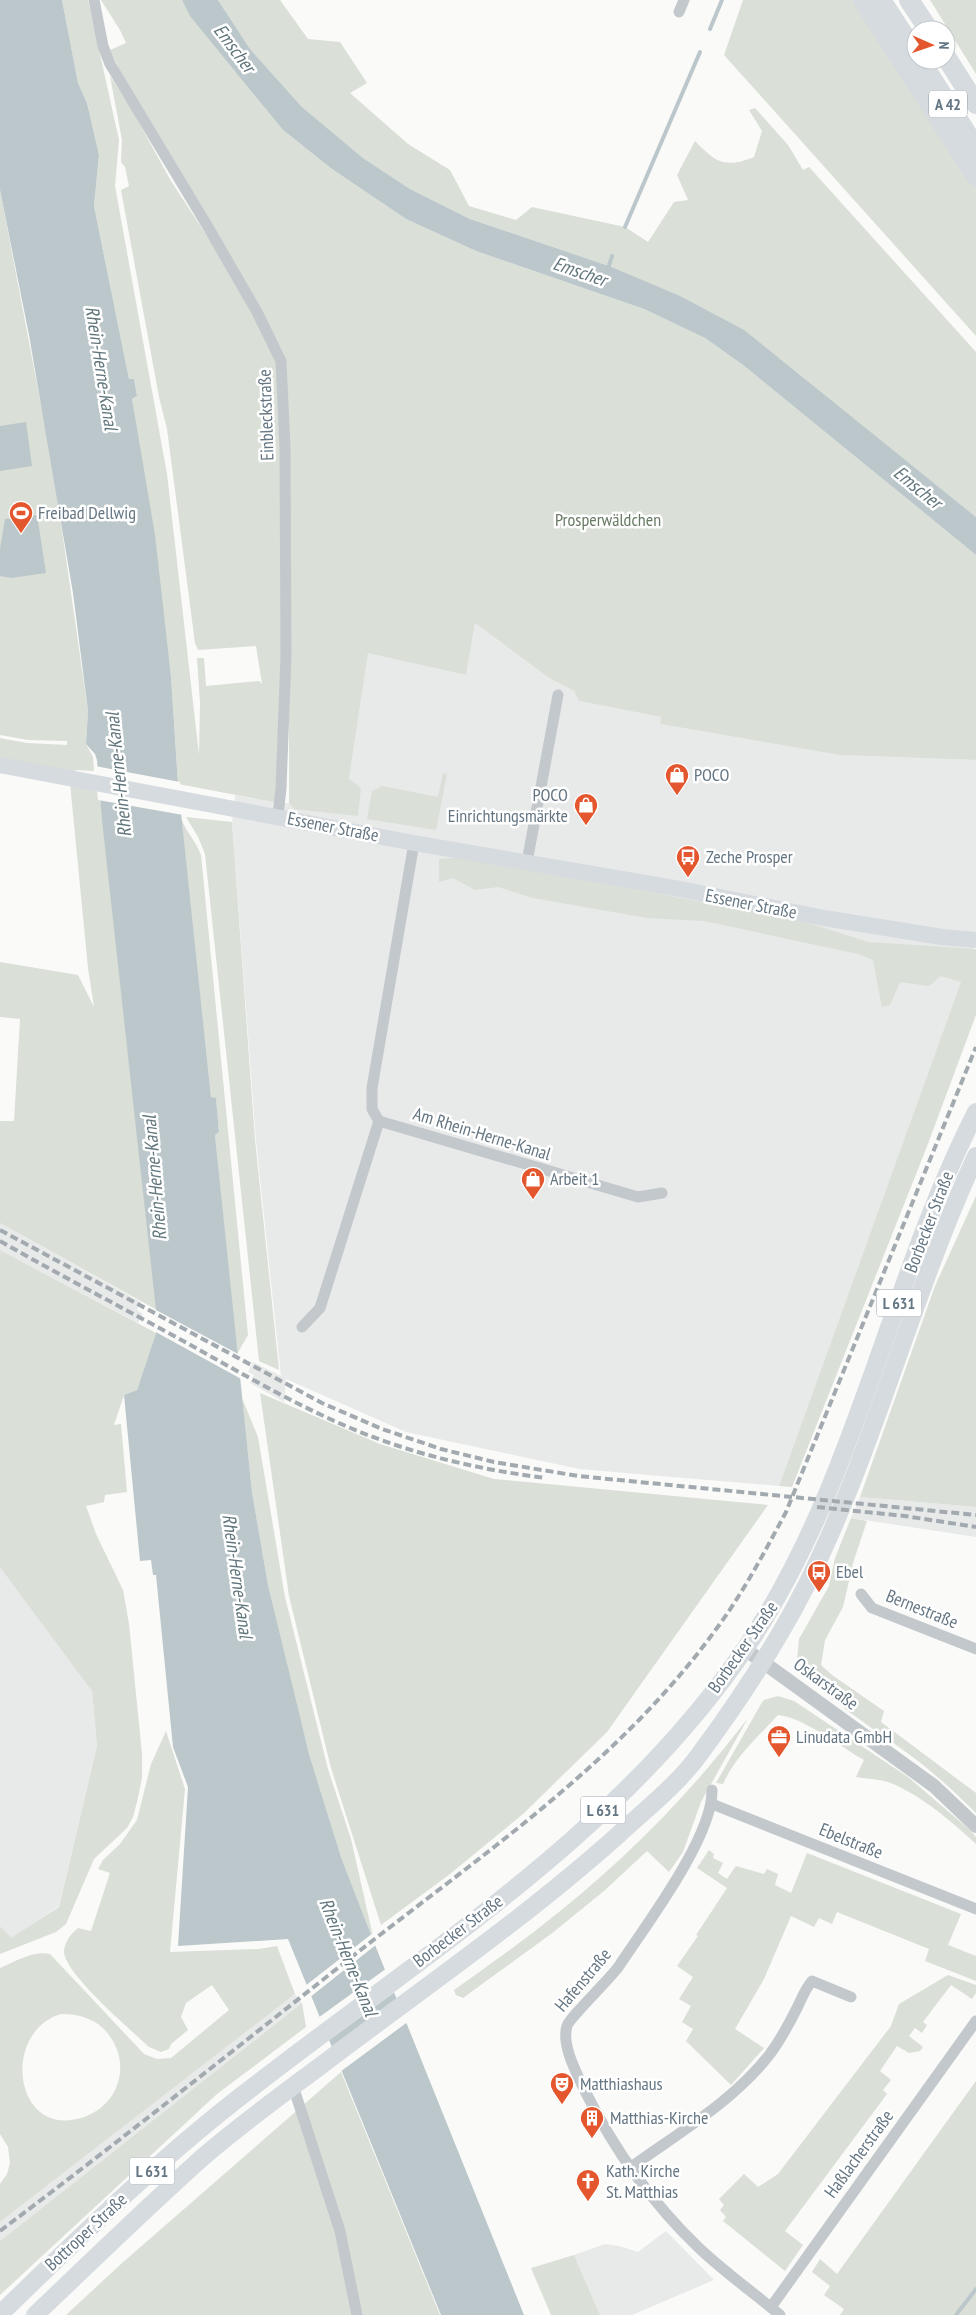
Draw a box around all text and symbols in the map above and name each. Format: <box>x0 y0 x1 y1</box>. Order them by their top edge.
water label: Emscher <box>209 19 263 79</box>
north arrow <box>906 20 956 70</box>
text: N <box>935 41 953 50</box>
road number: A 42 <box>929 90 967 118</box>
water label: Emscher <box>550 251 613 292</box>
water label: Rhein-Herne-Kanal <box>80 304 124 433</box>
street label: Einbleckstraße <box>252 369 279 461</box>
water label: Emscher <box>889 460 949 515</box>
sports icon: Freibad Dellwig <box>8 500 34 534</box>
place label: Freibad Dellwig <box>38 501 136 524</box>
park label: Prosperwäldchen <box>555 508 661 531</box>
water label: Rhein-Herne-Kanal <box>99 710 136 839</box>
shop icon: POCO <box>664 762 690 796</box>
place label: POCO <box>694 763 730 786</box>
place label: POCO Einrichtungsmärkte <box>448 783 568 827</box>
shop icon: POCO Einrichtungsmärkte <box>573 792 599 826</box>
street label: Essener Straße <box>286 806 381 847</box>
bus stop icon: Zeche Prosper <box>675 844 701 878</box>
place label: Zeche Prosper <box>706 845 793 868</box>
street label: Essener Straße <box>704 883 799 924</box>
street label: Am Rhein-Herne-Kanal <box>411 1102 554 1166</box>
water label: Rhein-Herne-Kanal <box>136 1113 171 1241</box>
shop icon: Arbeit 1 <box>520 1166 546 1200</box>
place label: Arbeit 1 <box>550 1167 599 1190</box>
street label: Borbecker Straße <box>899 1168 958 1276</box>
road number: L 631 <box>876 1290 922 1316</box>
water label: Rhein-Herne-Kanal <box>217 1512 259 1641</box>
bus stop icon: Ebel <box>806 1559 832 1593</box>
place label: Ebel <box>836 1560 864 1583</box>
street label: Bernestraße <box>883 1584 962 1633</box>
street label: Borbecker Straße <box>703 1596 783 1697</box>
street label: Oskarstraße <box>789 1652 863 1715</box>
office icon: Linudata GmbH <box>766 1724 792 1758</box>
place label: Linudata GmbH <box>796 1725 892 1748</box>
road number: L 631 <box>580 1796 626 1824</box>
street label: Ebelstraße <box>816 1817 886 1864</box>
street label: Borbecker Straße <box>408 1889 507 1972</box>
water label: Rhein-Herne-Kanal <box>314 1894 384 2021</box>
street label: Hafenstraße <box>549 1943 616 2016</box>
theatre icon: Matthiashaus <box>549 2071 575 2105</box>
place label: Matthiashaus <box>580 2072 663 2095</box>
building icon: Matthias-Kirche <box>579 2105 605 2139</box>
street label: Haßlacherstraße <box>819 2105 898 2202</box>
place label: Matthias-Kirche <box>610 2106 708 2129</box>
road number: L 631 <box>130 2158 174 2184</box>
place label: Kath. Kirche St. Matthias <box>606 2159 680 2203</box>
church icon: Kath. Kirche St. Matthias <box>575 2168 601 2202</box>
street label: Bottroper Straße <box>40 2188 131 2275</box>

